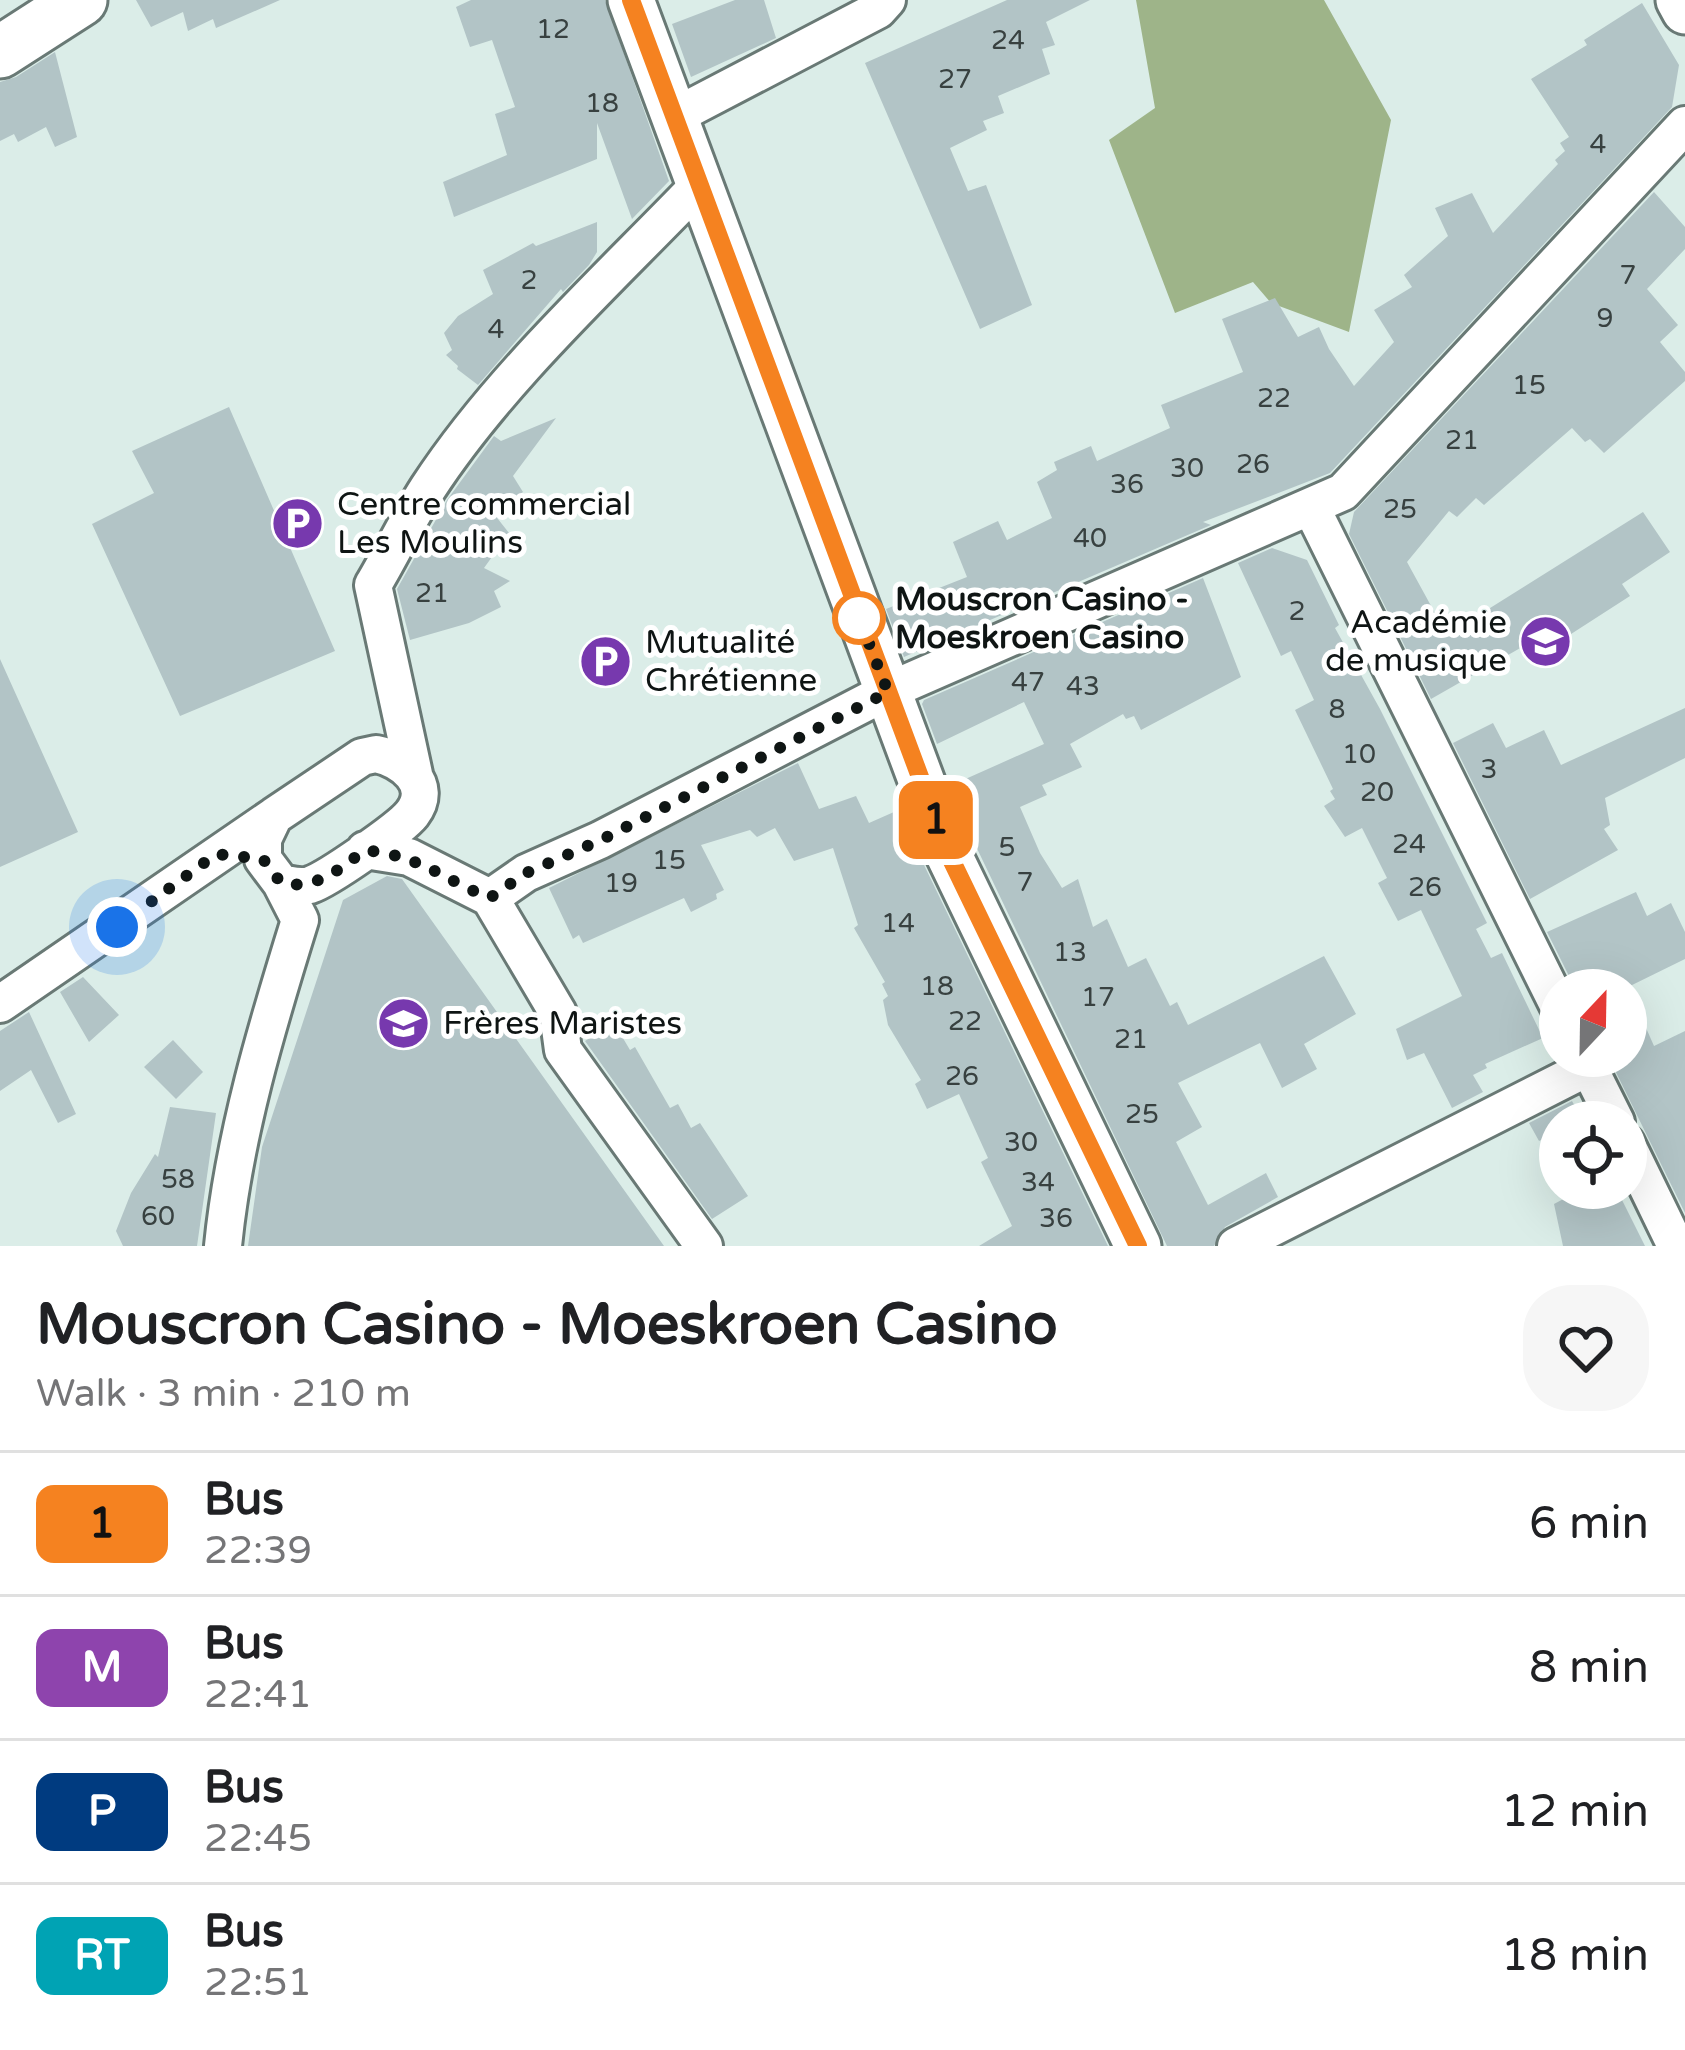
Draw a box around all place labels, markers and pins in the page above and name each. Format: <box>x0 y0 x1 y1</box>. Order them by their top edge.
place label: Centre commercial Les Moulins <box>337 485 631 562</box>
parking icon: Centre commercial Les Moulins <box>270 495 326 551</box>
place label: Mouscron Casino - Moeskroen Casino <box>895 580 1189 657</box>
marker: Mouscron Casino - Moeskroen Casino <box>834 593 884 643</box>
place label: Académie de musique <box>1325 603 1507 680</box>
school or university icon: Académie de musique <box>1518 613 1574 669</box>
place label: Mutualité Chrétienne <box>645 623 817 700</box>
parking icon: Mutualité Chrétienne <box>578 633 634 689</box>
school or university icon: Frères Maristes <box>376 995 432 1051</box>
place label: Frères Maristes <box>443 1004 682 1043</box>

